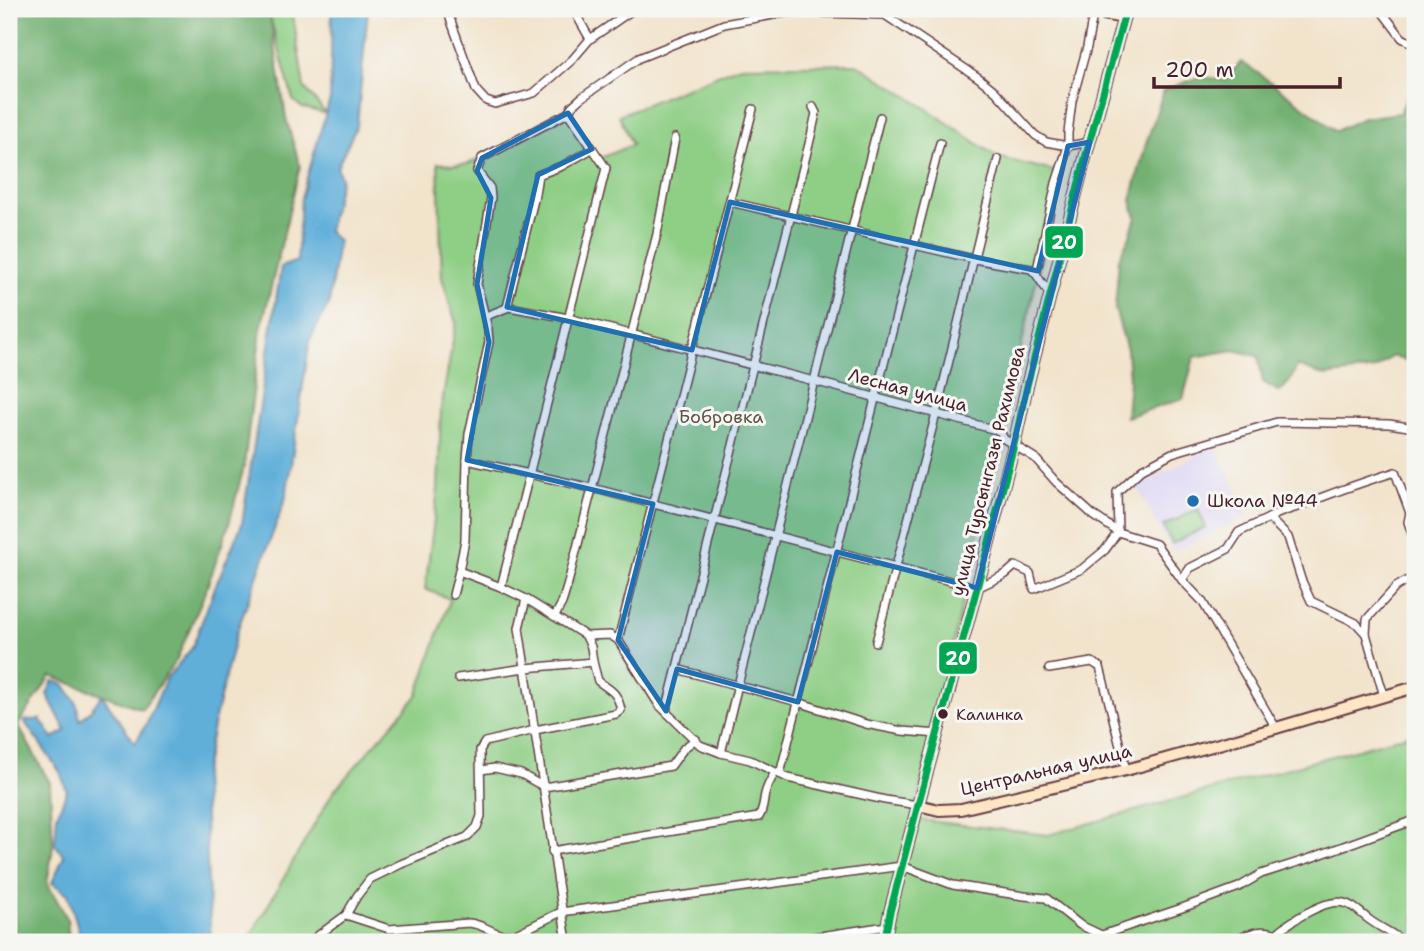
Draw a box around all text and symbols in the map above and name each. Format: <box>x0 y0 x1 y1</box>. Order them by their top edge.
scale bar <box>1154 46 1340 90</box>
text: 200 m <box>1165 56 1234 84</box>
line badge: 20 <box>1044 225 1084 259</box>
text: 20 <box>1051 230 1077 255</box>
street label: улица Турсынгазы Рахимова <box>945 344 1031 598</box>
street label: Лесная улица <box>846 363 970 417</box>
park label: Бобровка <box>678 405 764 429</box>
place label: Школа №44 <box>1207 489 1318 513</box>
marker: Школа №44 <box>1185 493 1201 509</box>
line badge: 20 <box>938 641 978 675</box>
text: 20 <box>945 646 971 671</box>
place label: Калинка <box>956 704 1023 725</box>
marker: Калинка <box>936 707 950 721</box>
street label: Центральная улица <box>958 739 1134 801</box>

